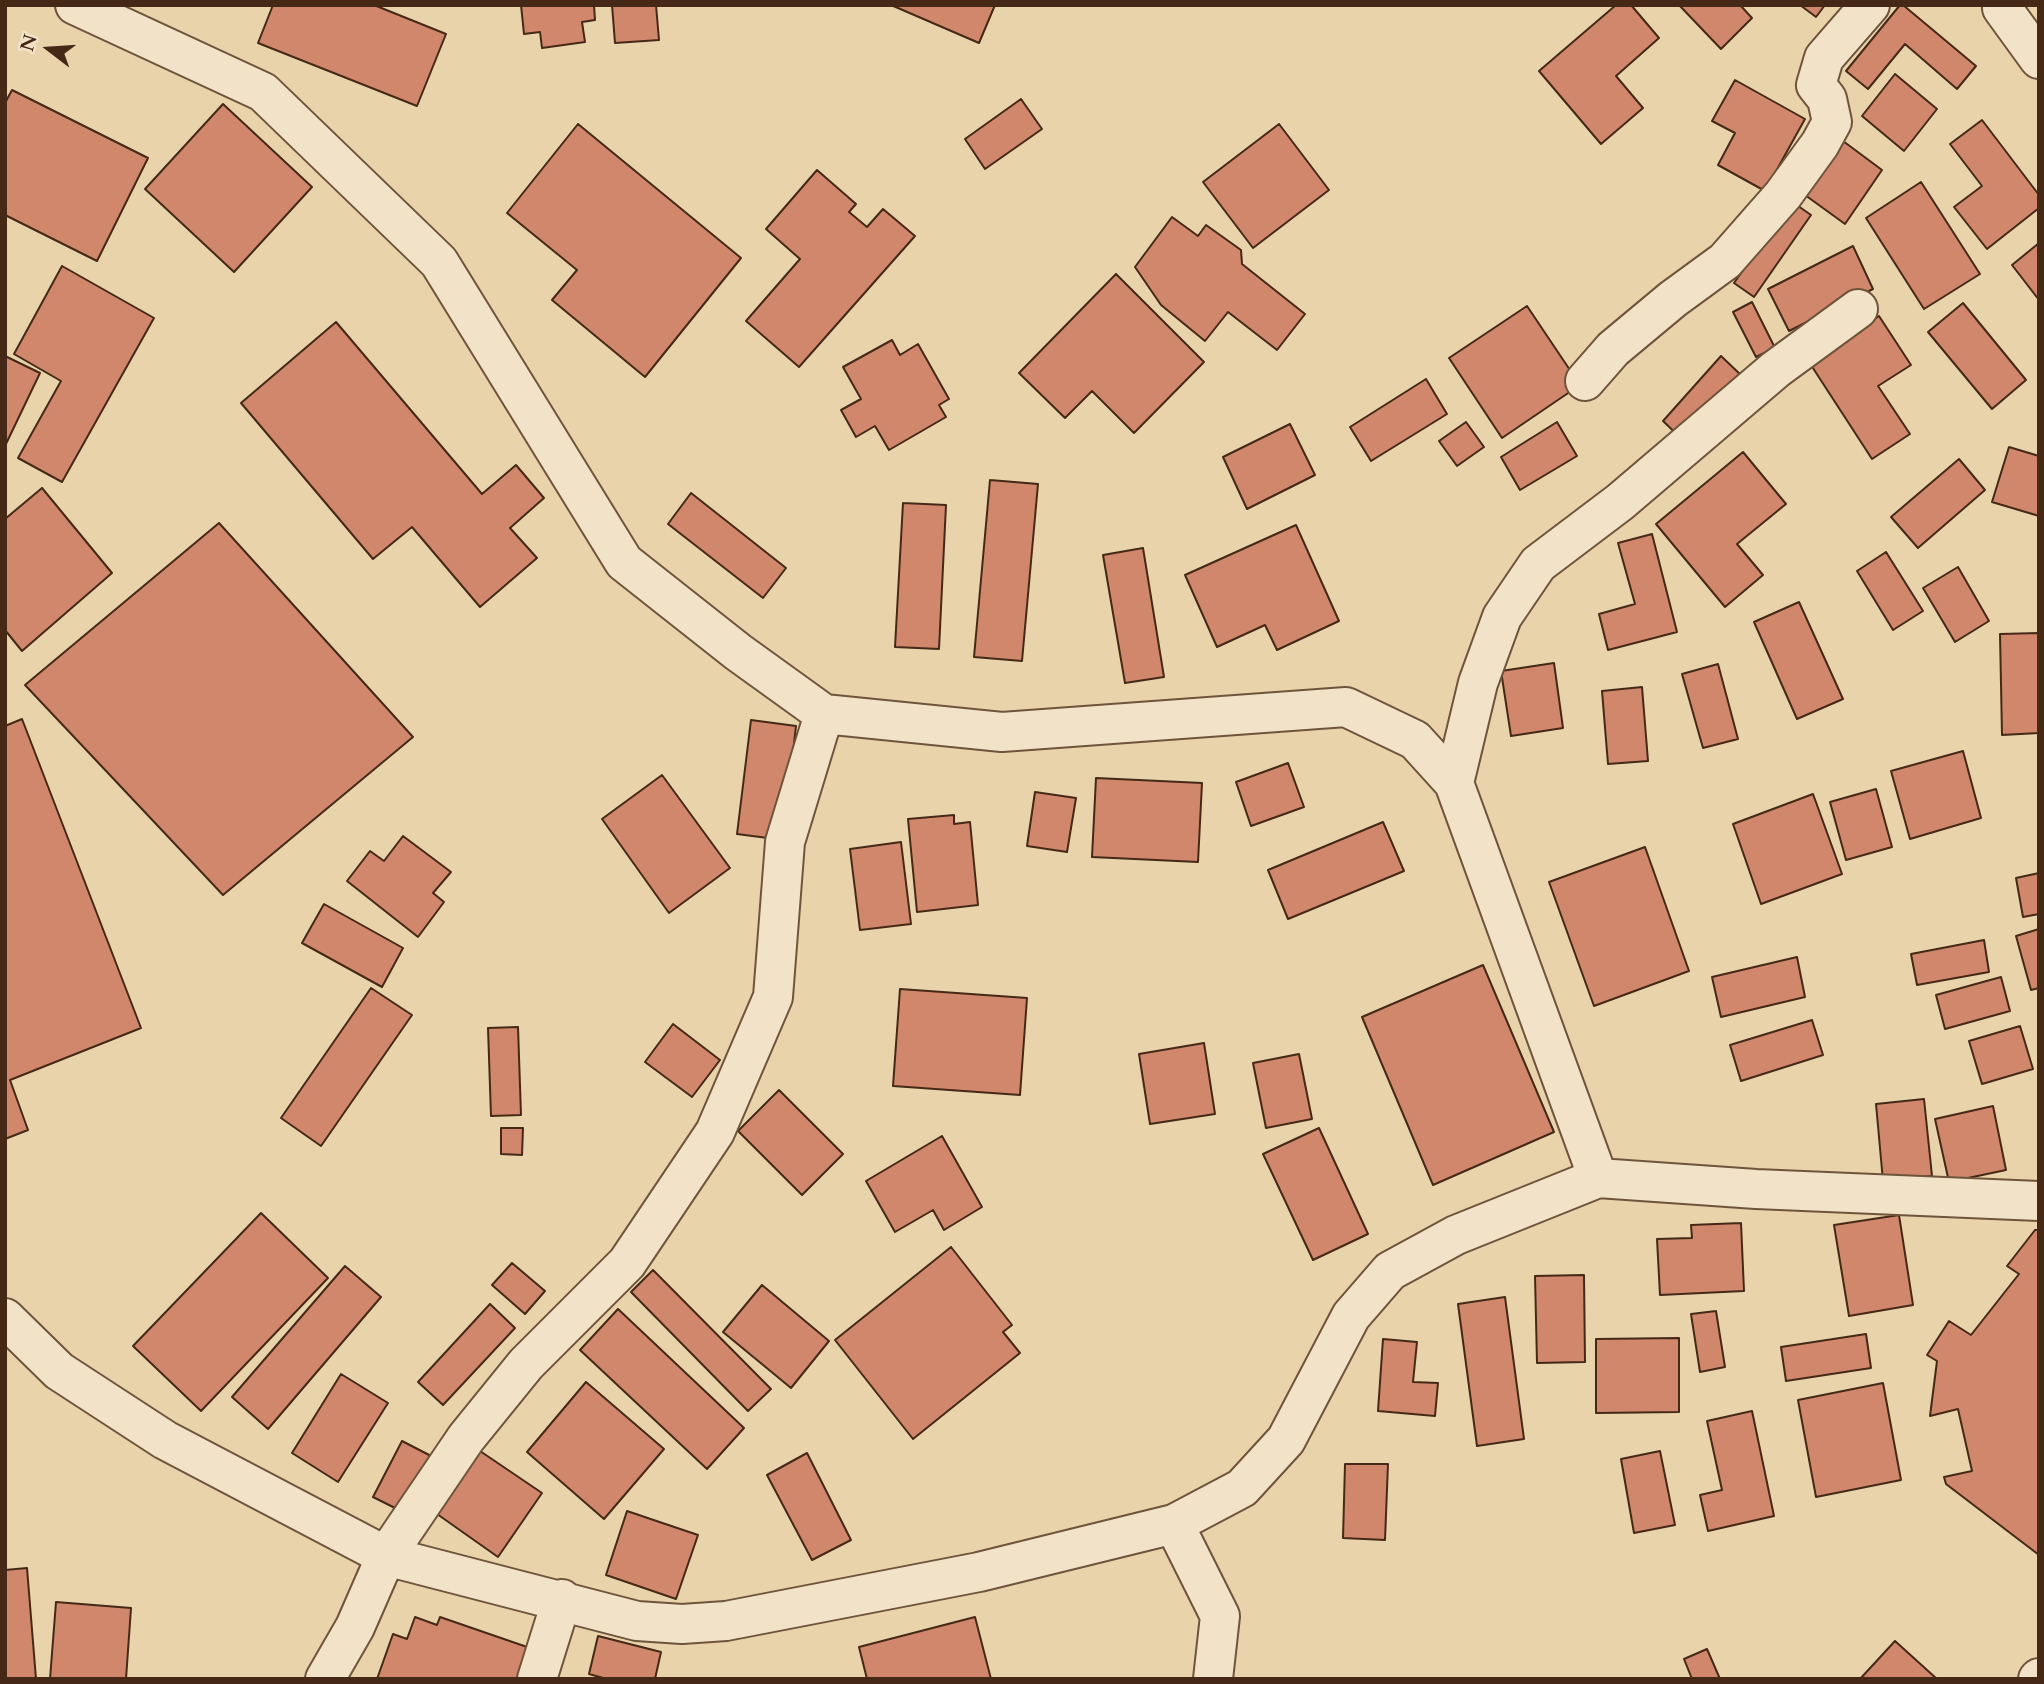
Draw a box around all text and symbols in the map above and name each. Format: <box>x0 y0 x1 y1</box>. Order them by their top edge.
north arrow <box>14 14 84 84</box>
text: N <box>14 31 44 55</box>

